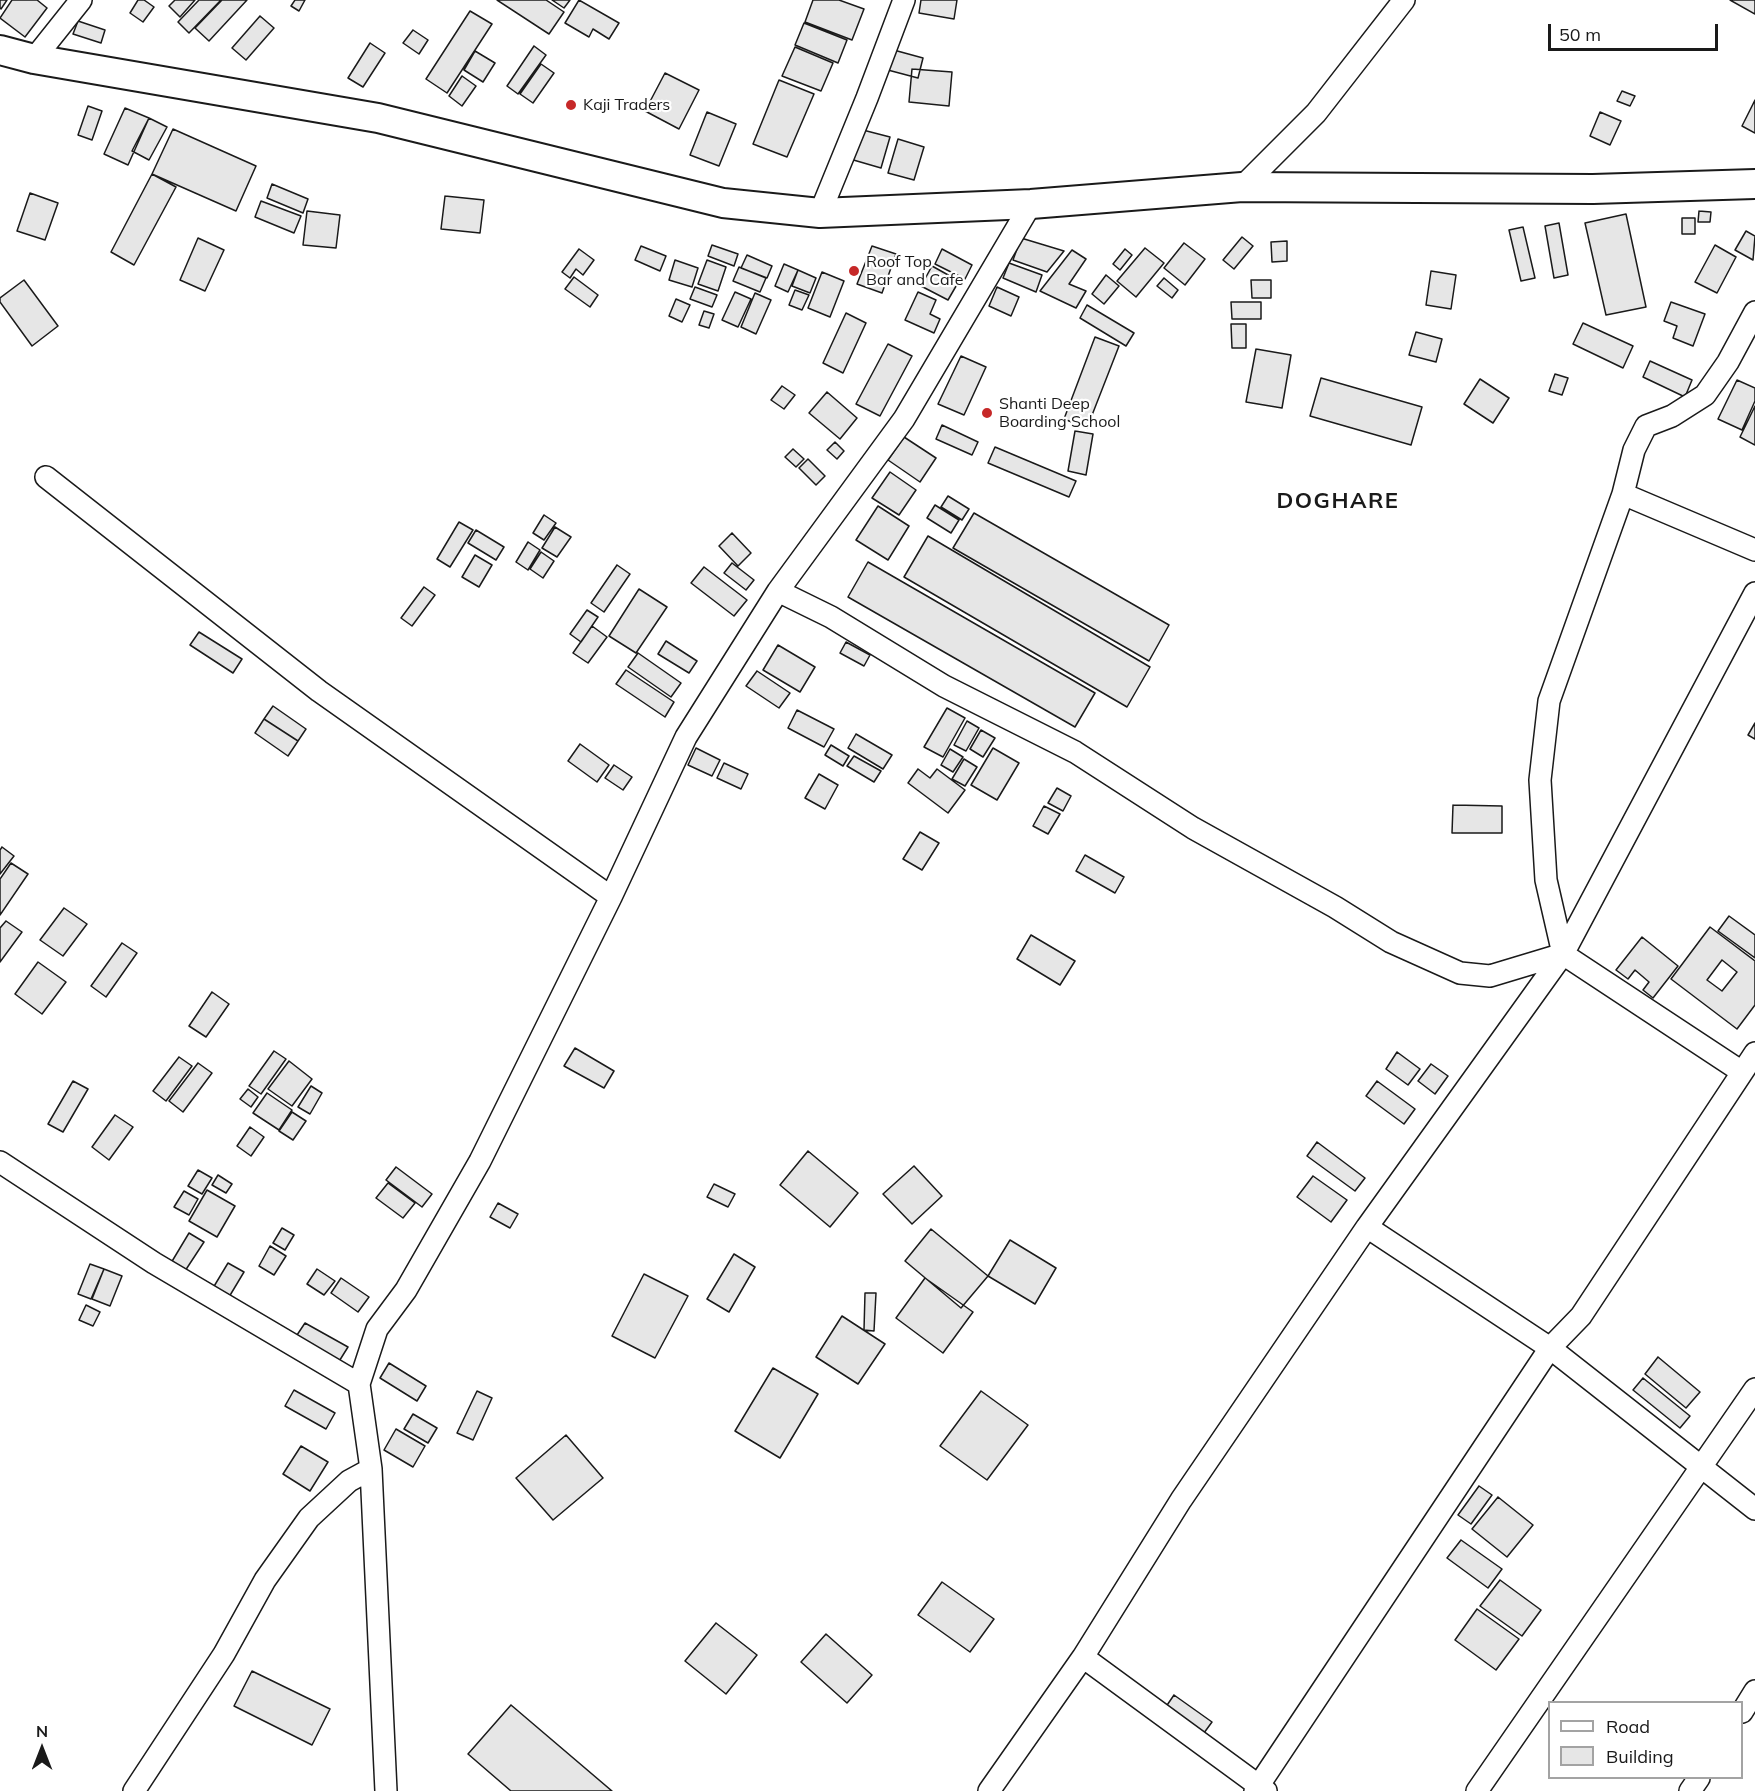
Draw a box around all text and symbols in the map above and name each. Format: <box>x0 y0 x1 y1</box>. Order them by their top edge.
scale bar <box>1551 12 1720 50</box>
text: 50 m <box>1559 23 1601 46</box>
place label: Kaji Traders <box>583 95 670 115</box>
marker: Kaji Traders <box>564 98 578 112</box>
place label: Roof Top Bar and Cafe <box>866 252 963 290</box>
marker: Roof Top Bar and Cafe <box>847 264 861 278</box>
place label: Shanti Deep Boarding School <box>999 394 1120 432</box>
marker: Shanti Deep Boarding School <box>980 406 994 420</box>
district label: DOGHARE <box>1277 488 1399 514</box>
legend <box>1548 1701 1743 1779</box>
text: Road <box>1606 1715 1650 1738</box>
north arrow <box>12 1719 72 1779</box>
text: N <box>36 1721 48 1741</box>
text: Building <box>1606 1745 1674 1768</box>

